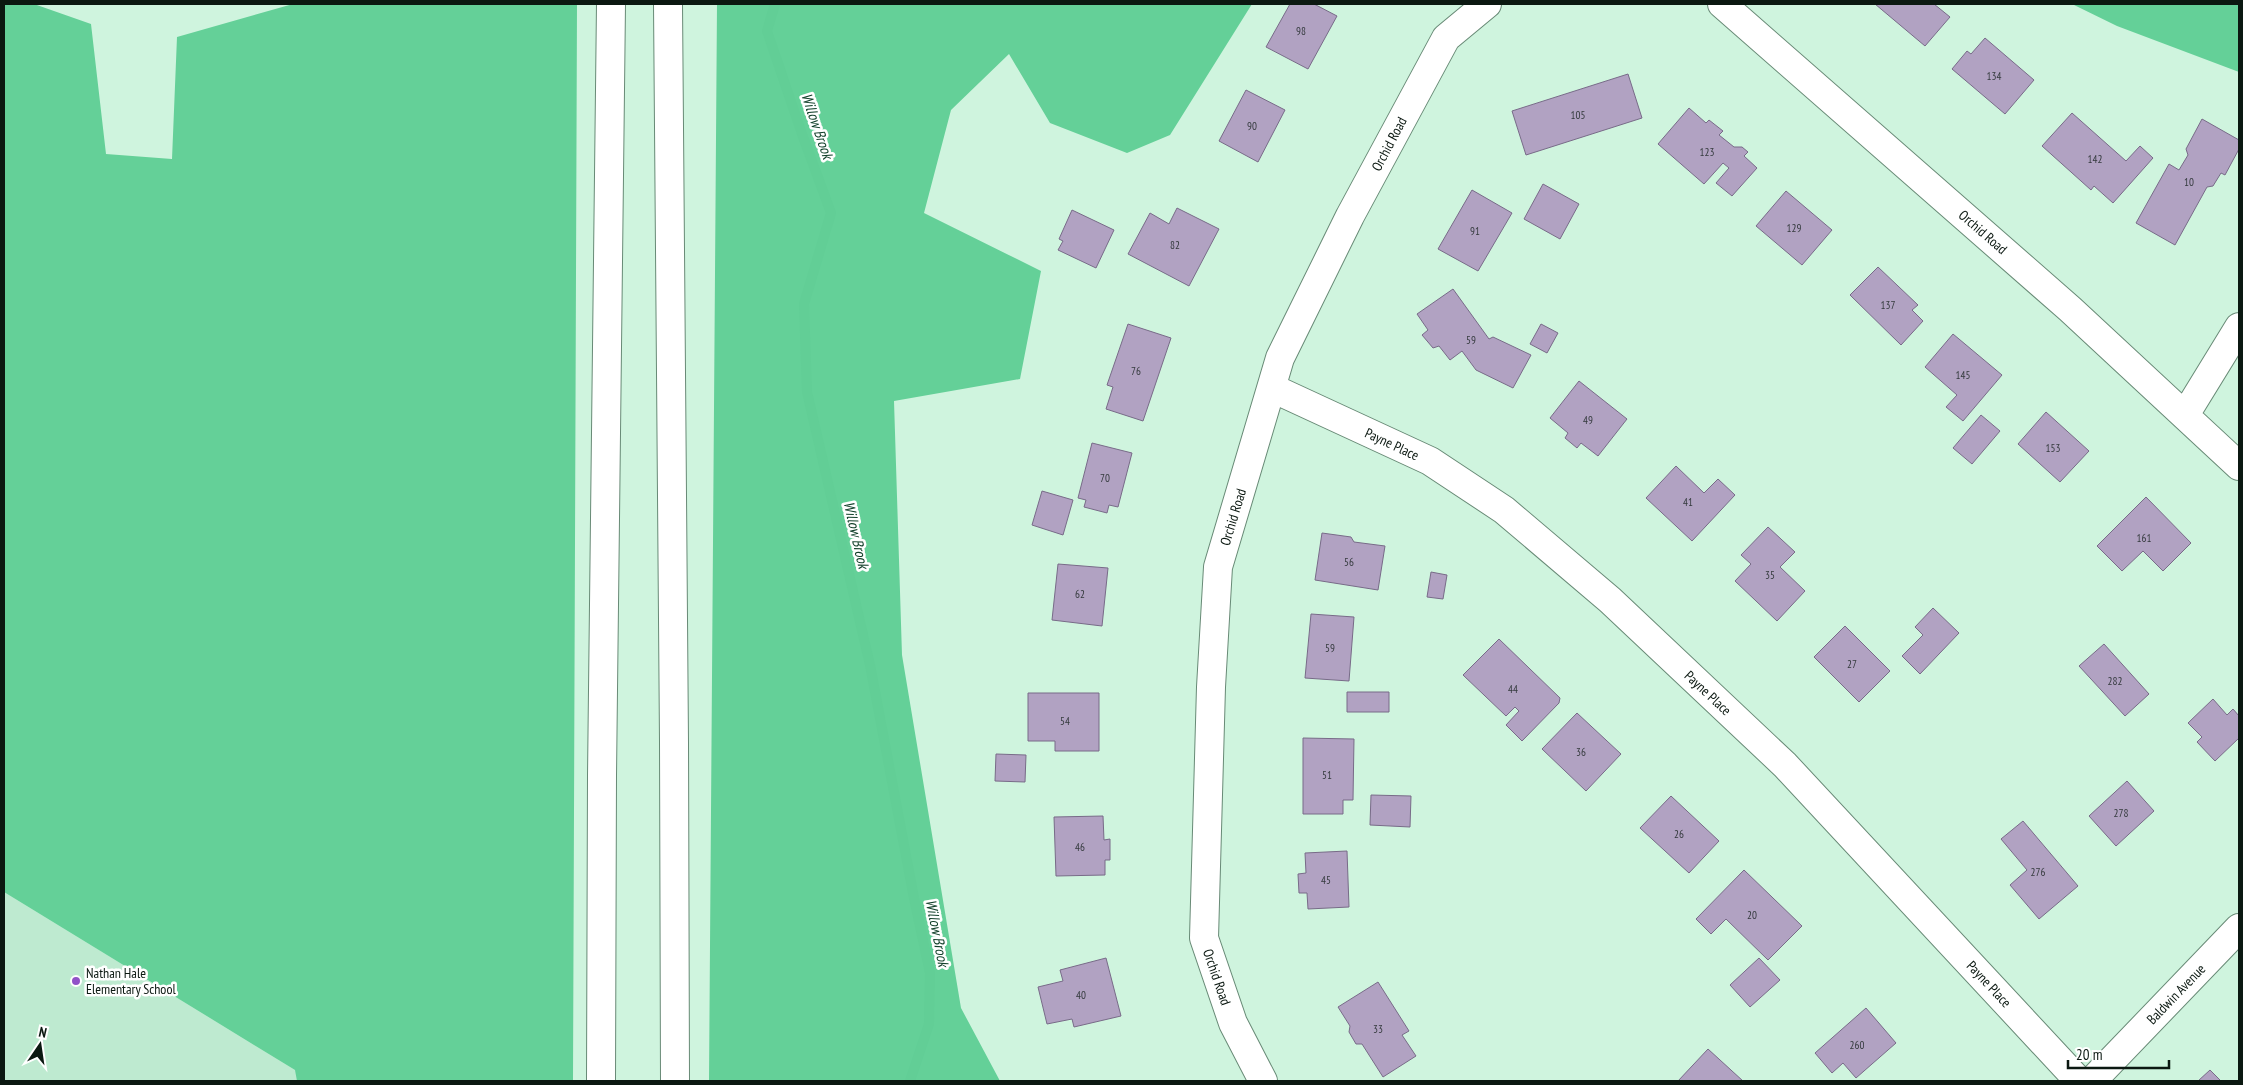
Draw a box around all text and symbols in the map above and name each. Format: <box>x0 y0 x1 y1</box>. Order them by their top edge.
house number: 98 <box>1296 24 1306 38</box>
house number: 134 <box>1987 69 2001 83</box>
water label: Willow Brook <box>797 90 838 163</box>
house number: 105 <box>1571 108 1585 122</box>
street label: Orchid Road <box>1367 114 1411 174</box>
house number: 90 <box>1247 119 1257 133</box>
house number: 123 <box>1700 145 1714 159</box>
house number: 142 <box>2088 152 2102 166</box>
house number: 10 <box>2184 175 2194 189</box>
street label: Orchid Road <box>1955 206 2011 258</box>
house number: 129 <box>1787 221 1801 235</box>
house number: 91 <box>1470 224 1480 238</box>
house number: 82 <box>1170 238 1180 252</box>
house number: 137 <box>1881 298 1895 312</box>
house number: 59 <box>1466 333 1476 347</box>
house number: 76 <box>1131 364 1141 378</box>
house number: 145 <box>1956 368 1970 382</box>
house number: 49 <box>1583 413 1593 427</box>
street label: Payne Place <box>1362 424 1422 464</box>
house number: 153 <box>2046 441 2060 455</box>
house number: 70 <box>1100 471 1110 485</box>
street label: Orchid Road <box>1216 486 1250 548</box>
house number: 41 <box>1683 495 1693 509</box>
water label: Willow Brook <box>840 499 874 572</box>
house number: 161 <box>2137 531 2151 545</box>
house number: 56 <box>1344 555 1354 569</box>
house number: 35 <box>1765 568 1775 582</box>
house number: 62 <box>1075 587 1085 601</box>
house number: 59 <box>1325 641 1335 655</box>
house number: 27 <box>1847 657 1857 671</box>
street label: Payne Place <box>1681 667 1735 719</box>
house number: 282 <box>2108 674 2122 688</box>
house number: 44 <box>1508 682 1518 696</box>
house number: 54 <box>1060 714 1070 728</box>
house number: 36 <box>1576 745 1586 759</box>
house number: 51 <box>1322 768 1332 782</box>
house number: 278 <box>2114 806 2128 820</box>
house number: 26 <box>1674 827 1684 841</box>
house number: 46 <box>1075 840 1085 854</box>
house number: 276 <box>2031 865 2045 879</box>
house number: 45 <box>1321 873 1331 887</box>
water label: Willow Brook <box>922 898 954 970</box>
house number: 20 <box>1747 908 1757 922</box>
street label: Orchid Road <box>1199 946 1235 1008</box>
street label: Payne Place <box>1963 957 2015 1011</box>
street label: Baldwin Avenue <box>2143 960 2209 1028</box>
place label: Nathan Hale Elementary School <box>86 964 176 998</box>
marker: Nathan Hale Elementary School <box>70 975 82 987</box>
house number: 40 <box>1076 988 1086 1002</box>
north arrow <box>15 1020 65 1070</box>
house number: 33 <box>1373 1022 1383 1036</box>
text: N <box>37 1023 49 1042</box>
house number: 260 <box>1850 1038 1864 1052</box>
scale bar <box>2068 1038 2169 1070</box>
text: 20 m <box>2076 1045 2102 1064</box>

